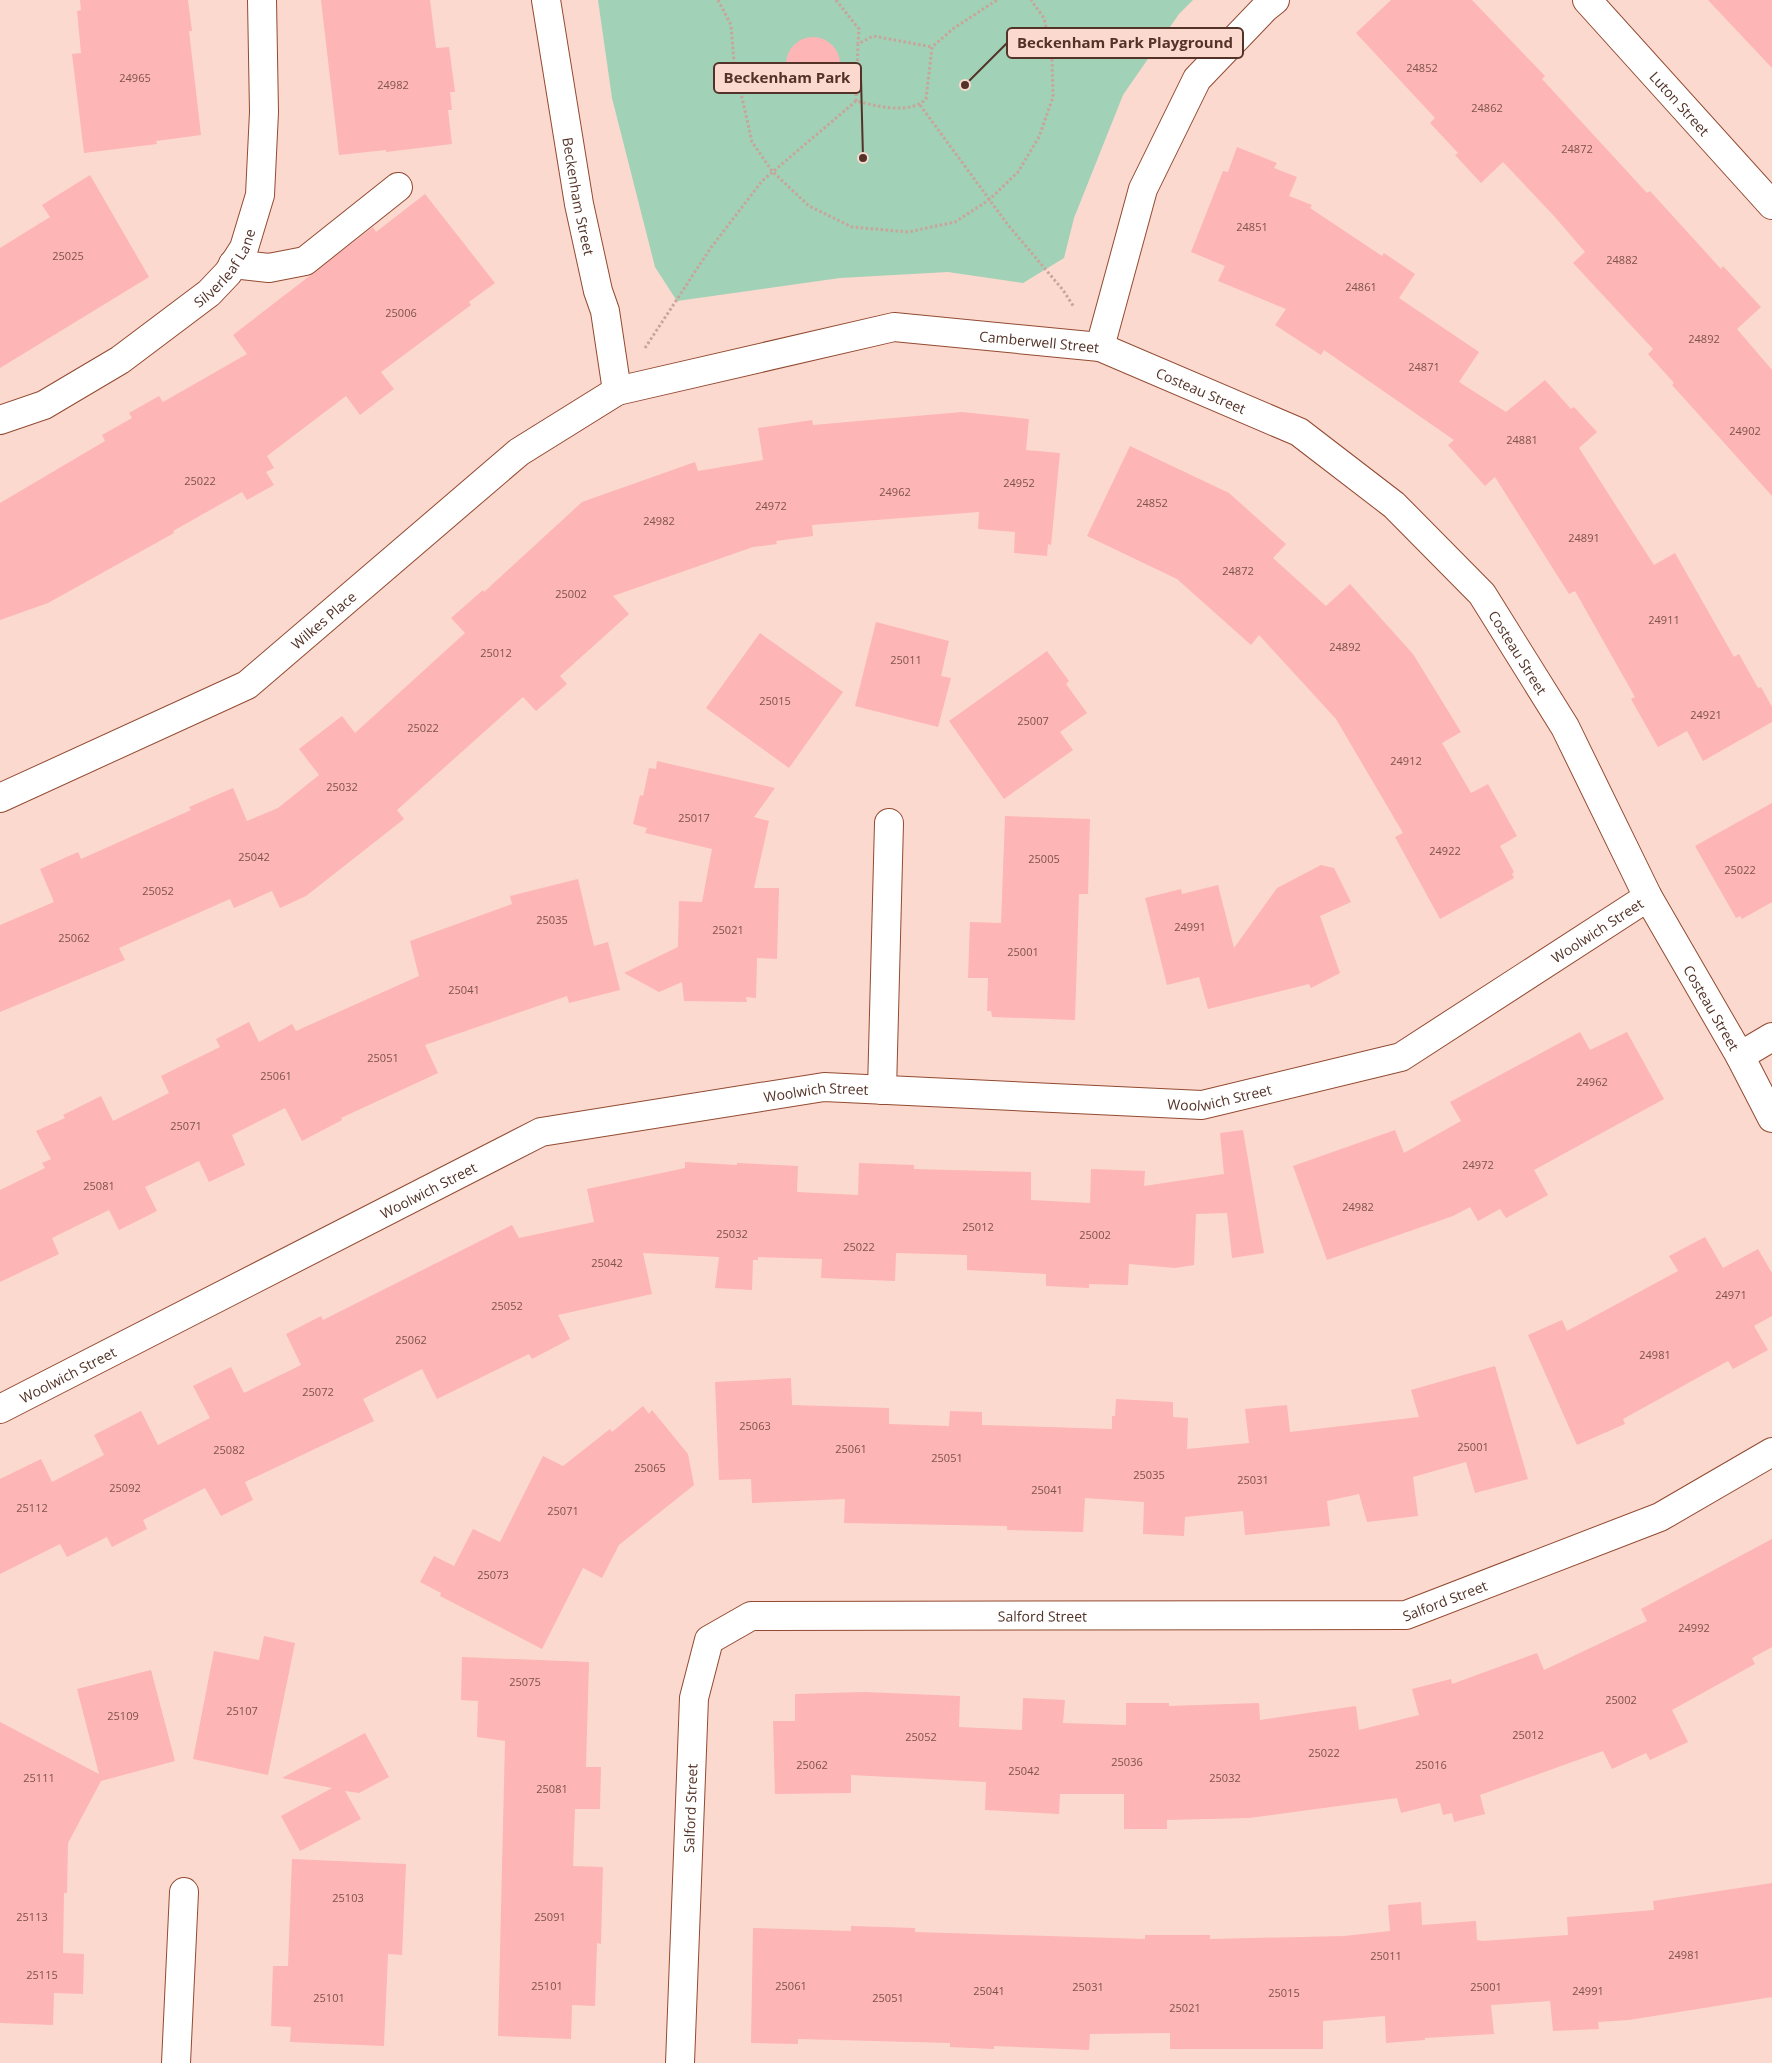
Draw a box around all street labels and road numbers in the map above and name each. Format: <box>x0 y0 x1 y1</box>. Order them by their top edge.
street label: Luton Street <box>1646 67 1714 140</box>
street label: Beckenham Street <box>559 136 599 257</box>
street label: Silverleaf Lane <box>189 226 259 311</box>
street label: Camberwell Street <box>978 326 1100 356</box>
street label: Costeau Street <box>1153 363 1249 418</box>
street label: Wilkes Place <box>287 586 360 653</box>
street label: Costeau Street <box>1485 606 1552 698</box>
street label: Woolwich Street <box>1547 893 1647 967</box>
street label: Costeau Street <box>1680 961 1744 1054</box>
street label: Woolwich Street <box>762 1077 869 1106</box>
street label: Woolwich Street <box>1167 1079 1273 1115</box>
street label: Woolwich Street <box>377 1157 480 1222</box>
street label: Woolwich Street <box>16 1342 119 1407</box>
street label: Salford Street <box>1400 1575 1490 1625</box>
street label: Salford Street <box>998 1606 1087 1625</box>
street label: Salford Street <box>679 1763 701 1853</box>

